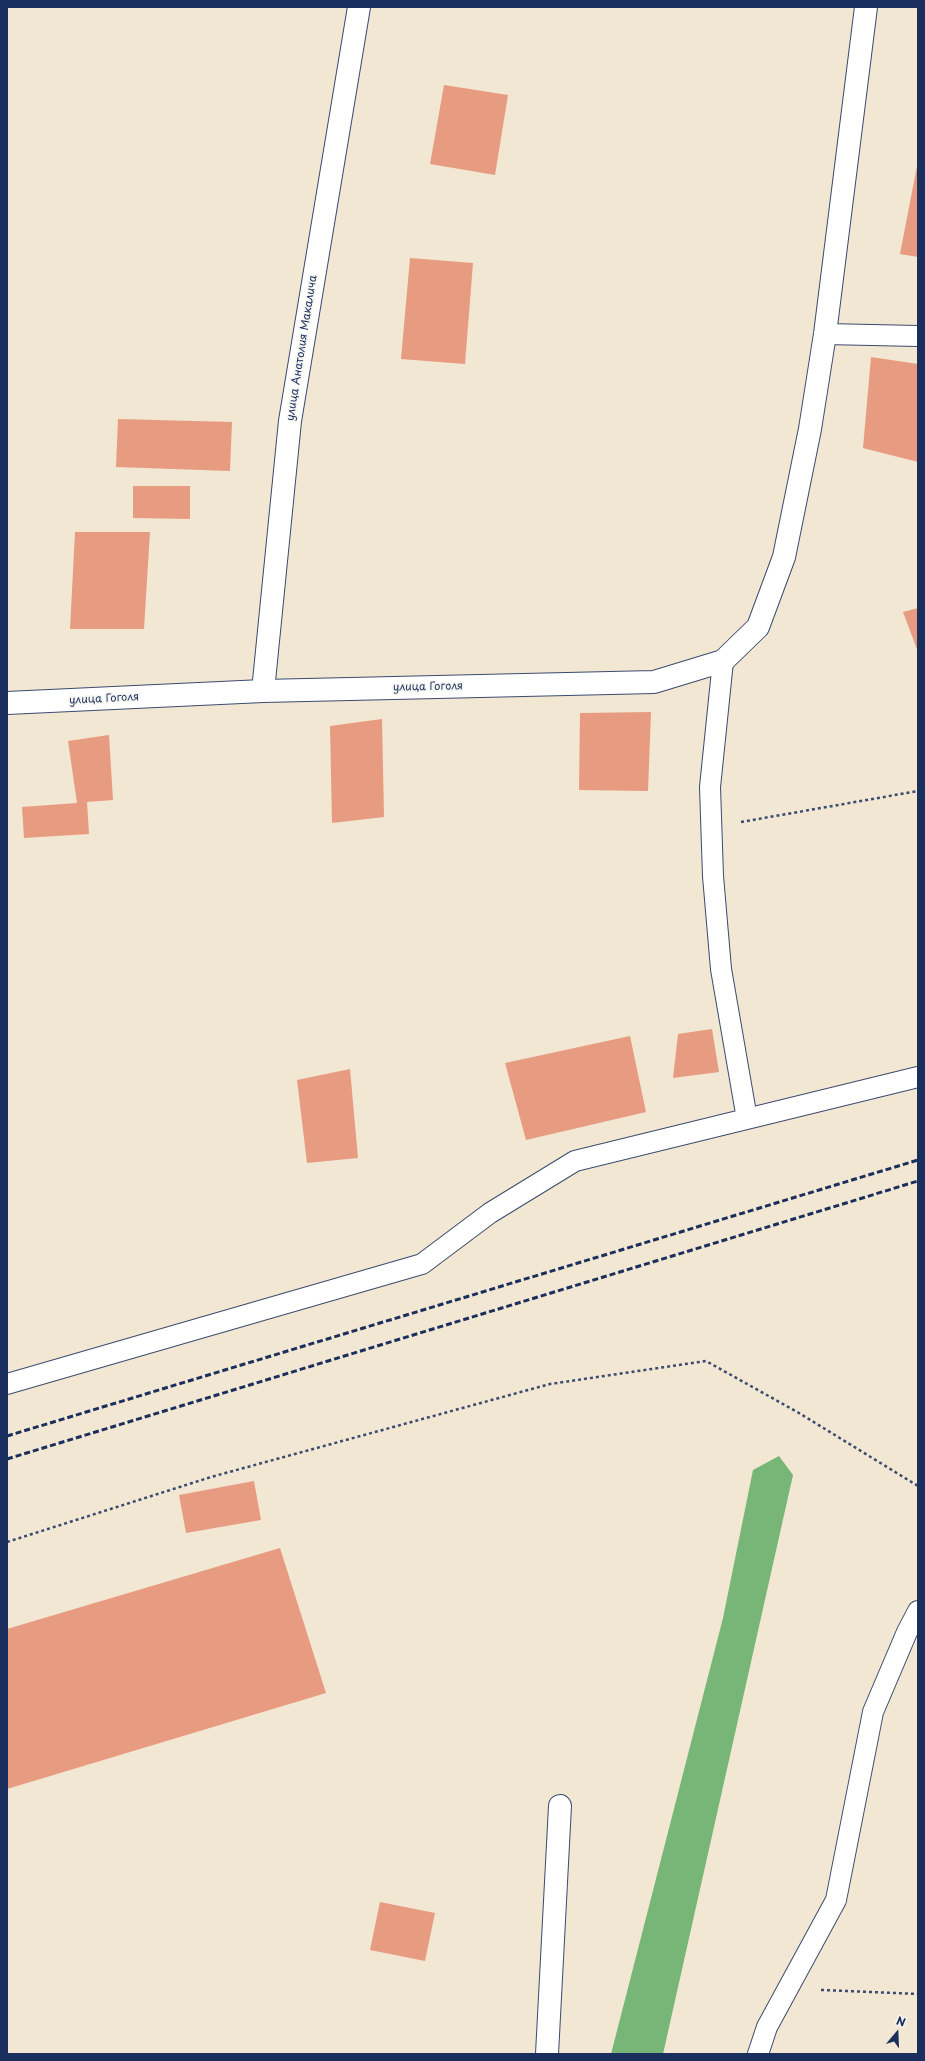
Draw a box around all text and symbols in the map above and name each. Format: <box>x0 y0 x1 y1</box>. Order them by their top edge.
street label: улица Анатолия Макалича <box>284 274 320 422</box>
street label: улица Гоголя <box>393 680 463 694</box>
street label: улица Гоголя <box>69 691 139 707</box>
text: N <box>894 2012 908 2031</box>
north arrow <box>877 2013 917 2053</box>

